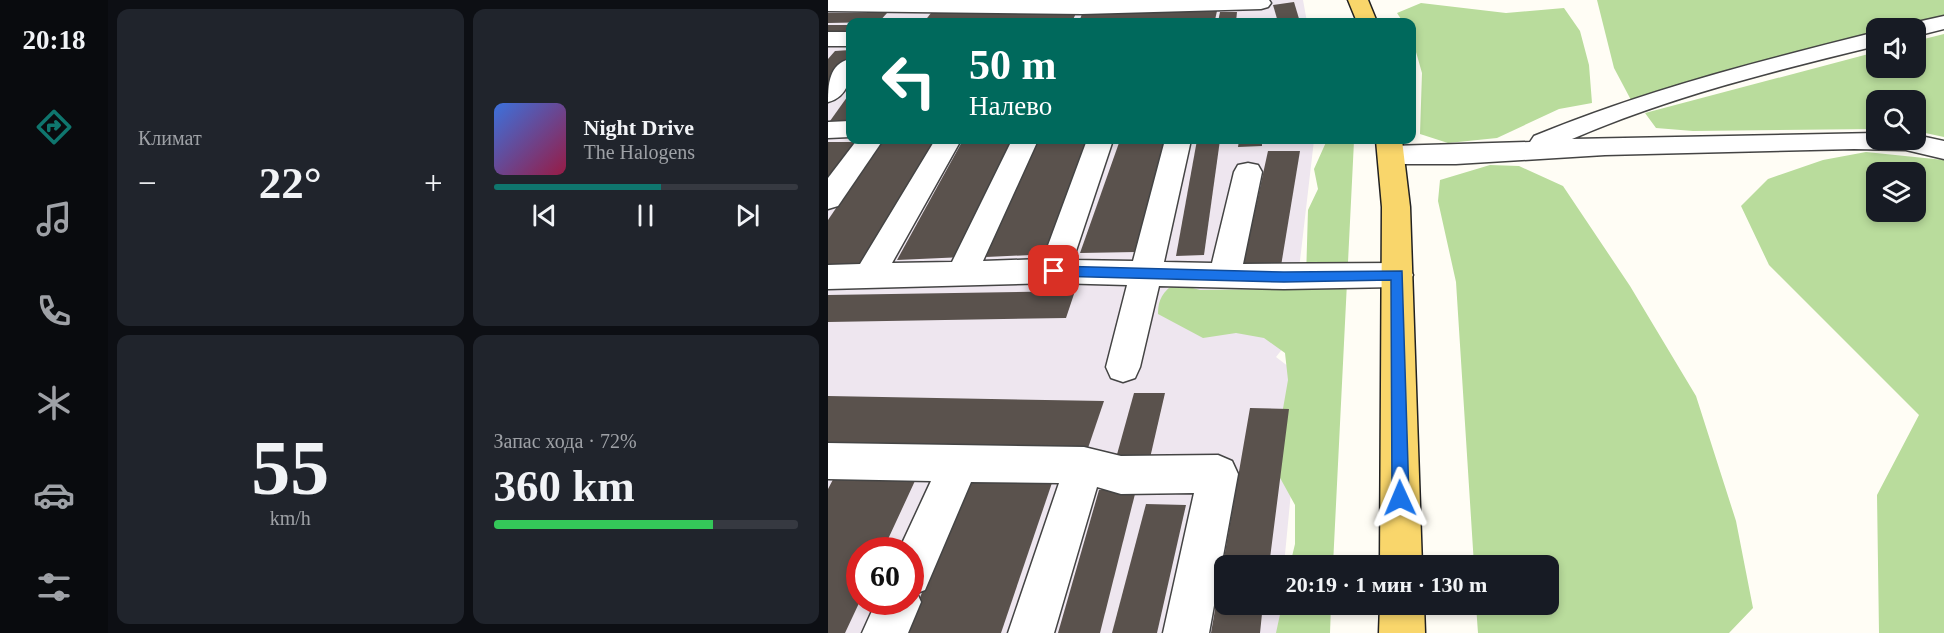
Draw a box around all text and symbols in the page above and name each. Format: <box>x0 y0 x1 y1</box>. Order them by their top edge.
map controls <box>1866 18 1926 222</box>
button: sound <box>1866 18 1926 78</box>
text: 20:18 <box>23 25 86 55</box>
icon: left <box>870 42 948 120</box>
text: 50 m <box>969 42 1057 88</box>
button: search <box>1866 90 1926 150</box>
text: Налево <box>969 91 1052 121</box>
icon: directions <box>33 106 75 148</box>
text: Night Drive <box>584 115 694 140</box>
text: Климат <box>138 127 202 149</box>
text: The Halogens <box>584 141 695 163</box>
text: 22° <box>259 158 322 208</box>
button: layers <box>1866 162 1926 222</box>
text: − <box>138 165 157 201</box>
text: + <box>424 165 443 201</box>
icon: music <box>33 198 75 240</box>
icon: previous <box>528 199 561 232</box>
icon: pause <box>629 199 662 232</box>
icon: next <box>731 199 764 232</box>
pin <box>1028 245 1079 296</box>
icon: arrive <box>1037 254 1070 287</box>
icon: phone <box>33 290 75 332</box>
icon: climate <box>33 382 75 424</box>
text: 55 <box>251 424 329 511</box>
text: Запас хода · 72% <box>494 430 637 452</box>
text: 360 km <box>494 461 635 511</box>
position arrow <box>1368 466 1432 530</box>
icon: car <box>33 474 75 516</box>
text: km/h <box>270 507 311 529</box>
speed limit sign: 60 <box>846 537 924 615</box>
icon: filters <box>33 566 75 608</box>
text: 20:19 · 1 мин · 130 m <box>1286 572 1487 597</box>

